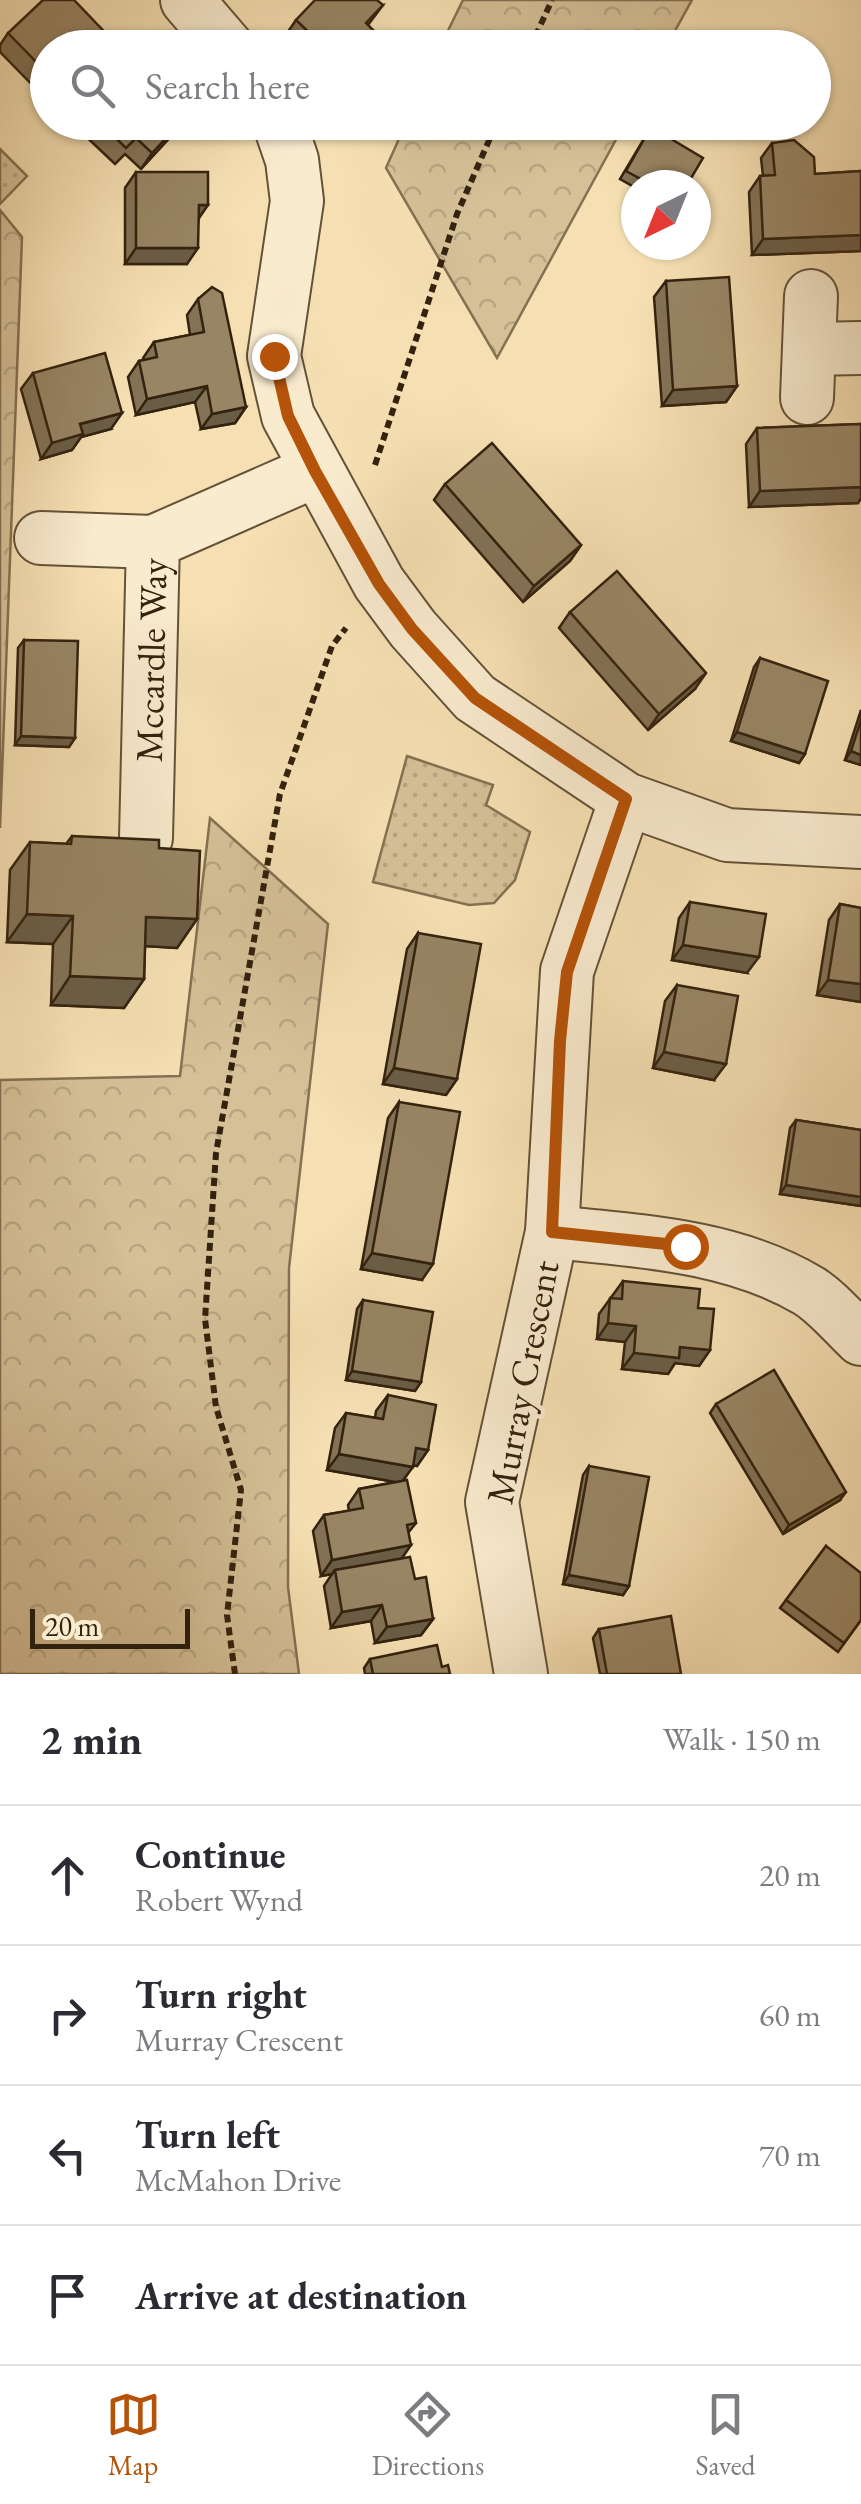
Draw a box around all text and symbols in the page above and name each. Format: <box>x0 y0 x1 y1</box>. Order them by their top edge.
search box <box>30 30 831 140</box>
icon: search <box>65 58 120 113</box>
text: Search here <box>145 61 310 110</box>
north arrow <box>621 170 711 260</box>
route end <box>252 334 298 380</box>
street label: Mccardle Way <box>123 557 177 763</box>
route start <box>663 1224 709 1270</box>
street label: Murray Crescent <box>474 1256 570 1508</box>
scale bar <box>30 1604 190 1648</box>
text: 20 m <box>45 1608 99 1644</box>
text: 2 min <box>40 1712 142 1767</box>
text: Walk · 150 m <box>663 1718 821 1760</box>
text: Continue <box>135 1830 286 1879</box>
icon: ahead <box>40 1848 95 1903</box>
text: 20 m <box>759 1854 821 1896</box>
text: Robert Wynd <box>135 1879 303 1921</box>
text: Turn right <box>135 1970 307 2019</box>
icon: right <box>40 1988 95 2043</box>
text: 60 m <box>759 1994 821 2036</box>
text: Murray Crescent <box>135 2019 343 2061</box>
text: Turn left <box>135 2110 280 2159</box>
icon: left <box>40 2128 95 2183</box>
text: 70 m <box>759 2134 821 2176</box>
text: McMahon Drive <box>135 2159 341 2201</box>
icon: arrive <box>40 2268 95 2323</box>
text: Arrive at destination <box>135 2271 467 2320</box>
tab: Map <box>106 2387 161 2483</box>
tab: Directions <box>372 2387 484 2483</box>
tab: Saved <box>695 2387 755 2483</box>

